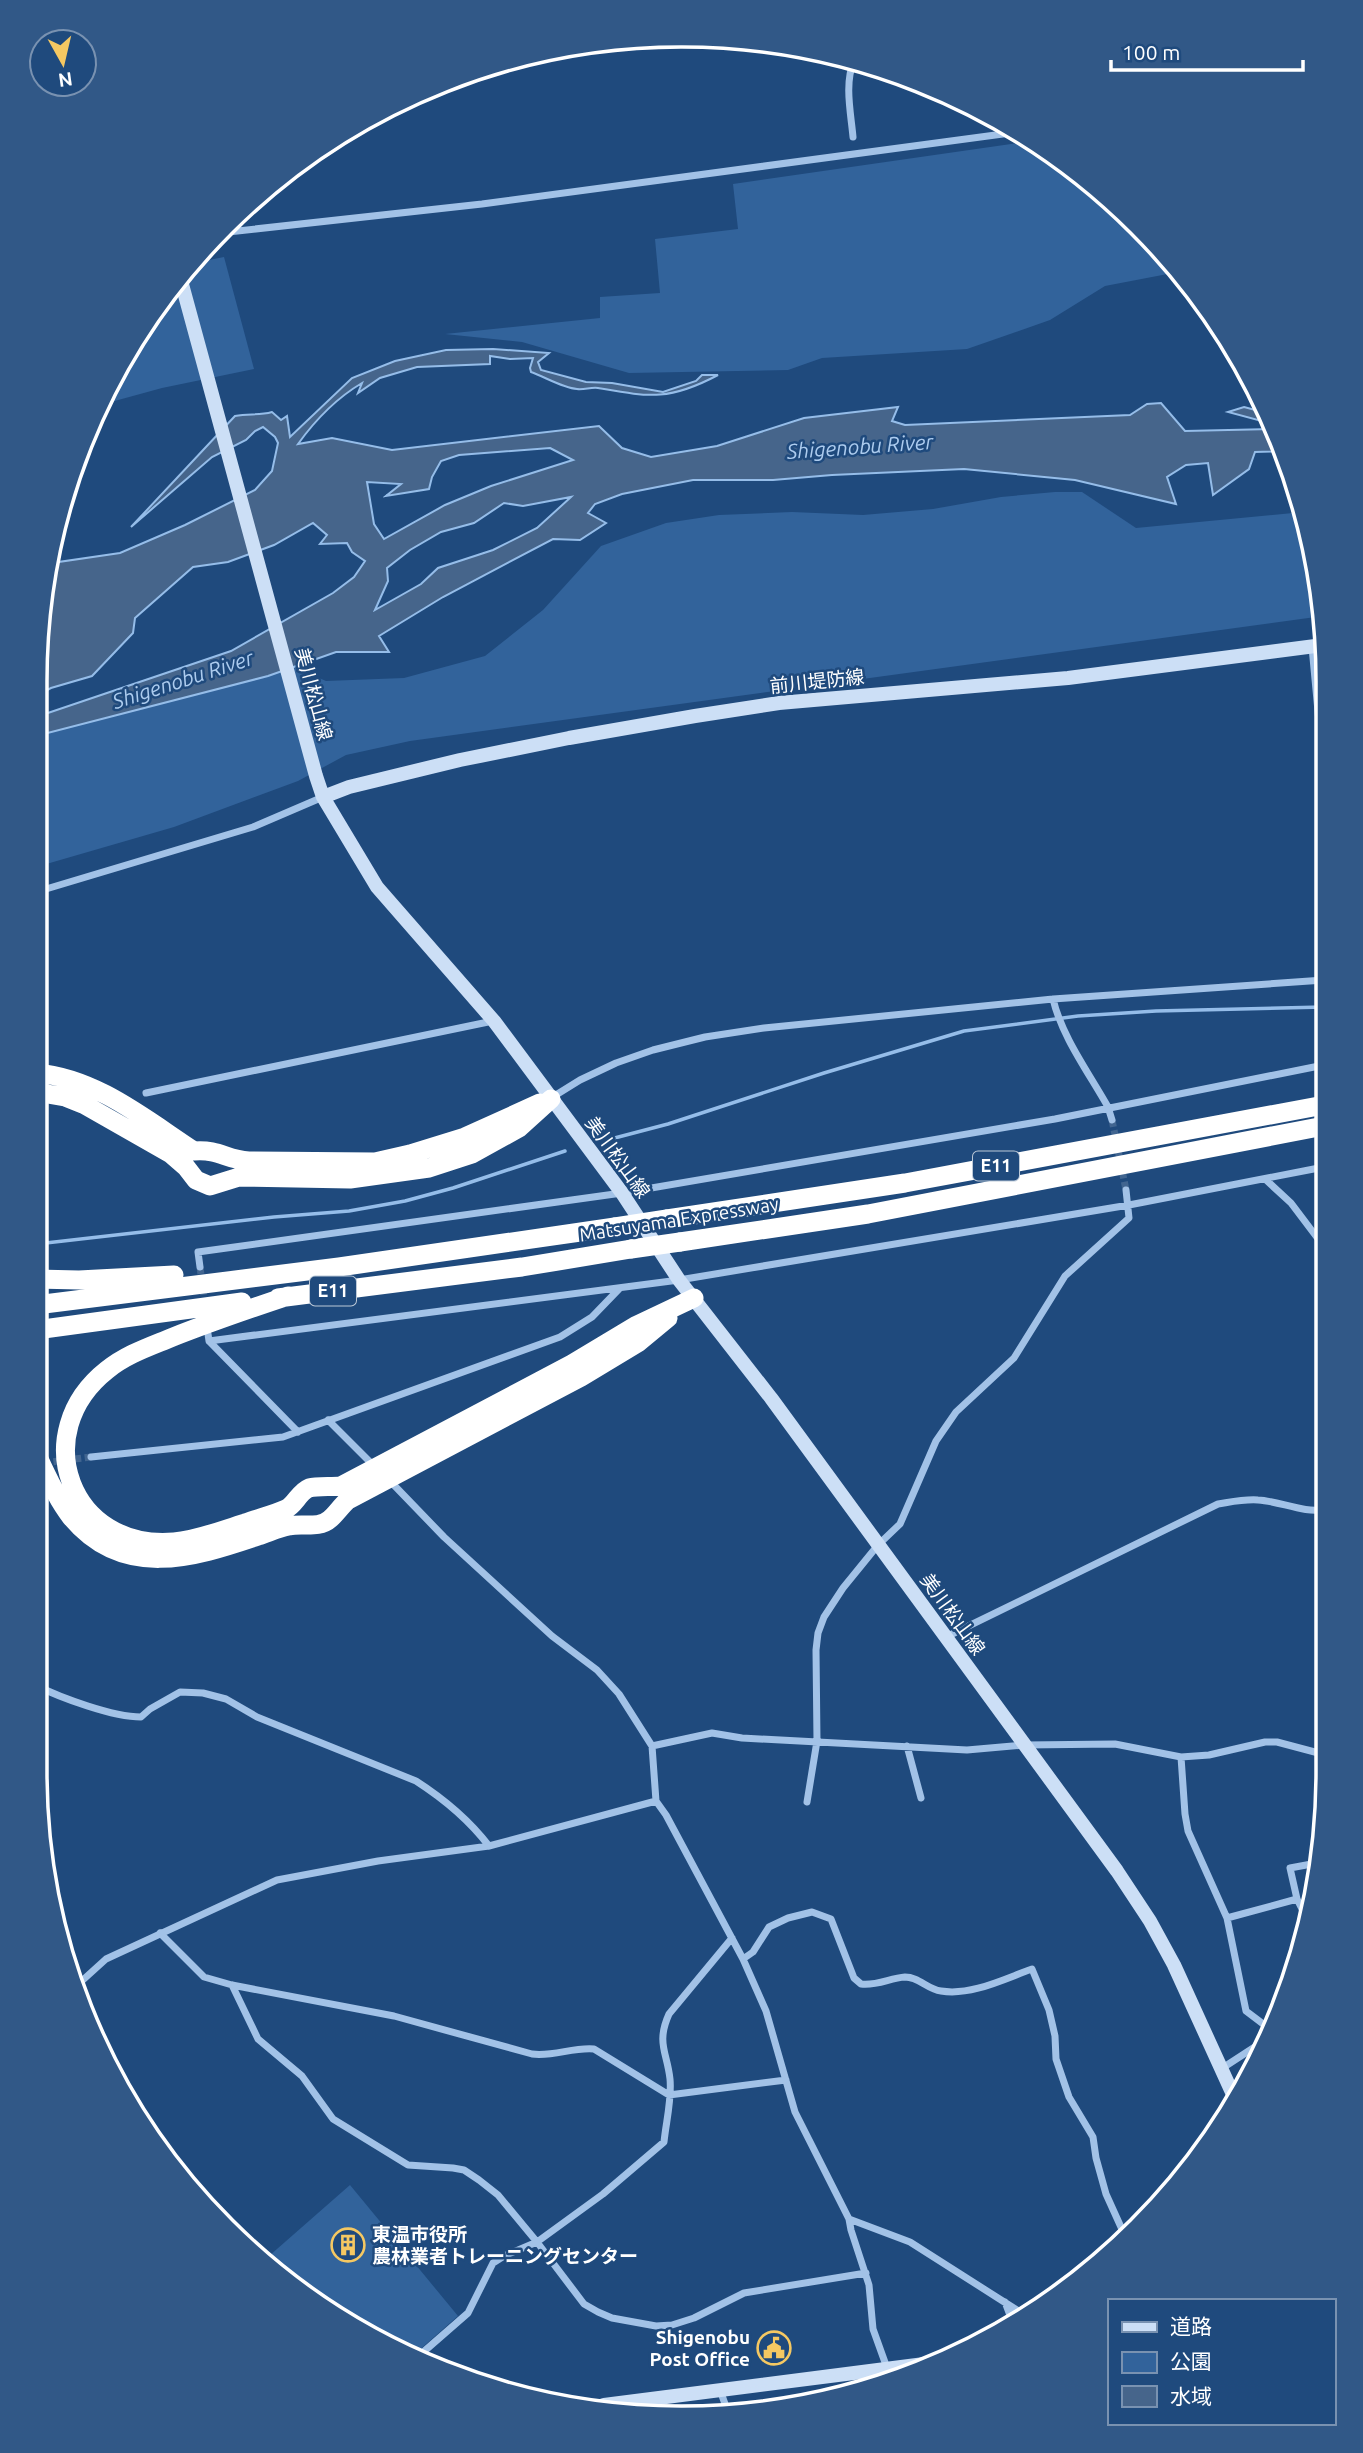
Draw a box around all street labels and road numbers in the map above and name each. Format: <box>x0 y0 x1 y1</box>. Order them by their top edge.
street label: 美川松山線 <box>291 645 337 743</box>
street label: 前川堤防線 <box>769 665 865 697</box>
street label: 美川松山線 <box>581 1112 655 1202</box>
road number: E11 <box>973 1152 1019 1181</box>
street label: Matsuyama Expressway <box>578 1192 780 1246</box>
road number: E11 <box>310 1276 356 1306</box>
street label: 美川松山線 <box>916 1569 990 1659</box>

